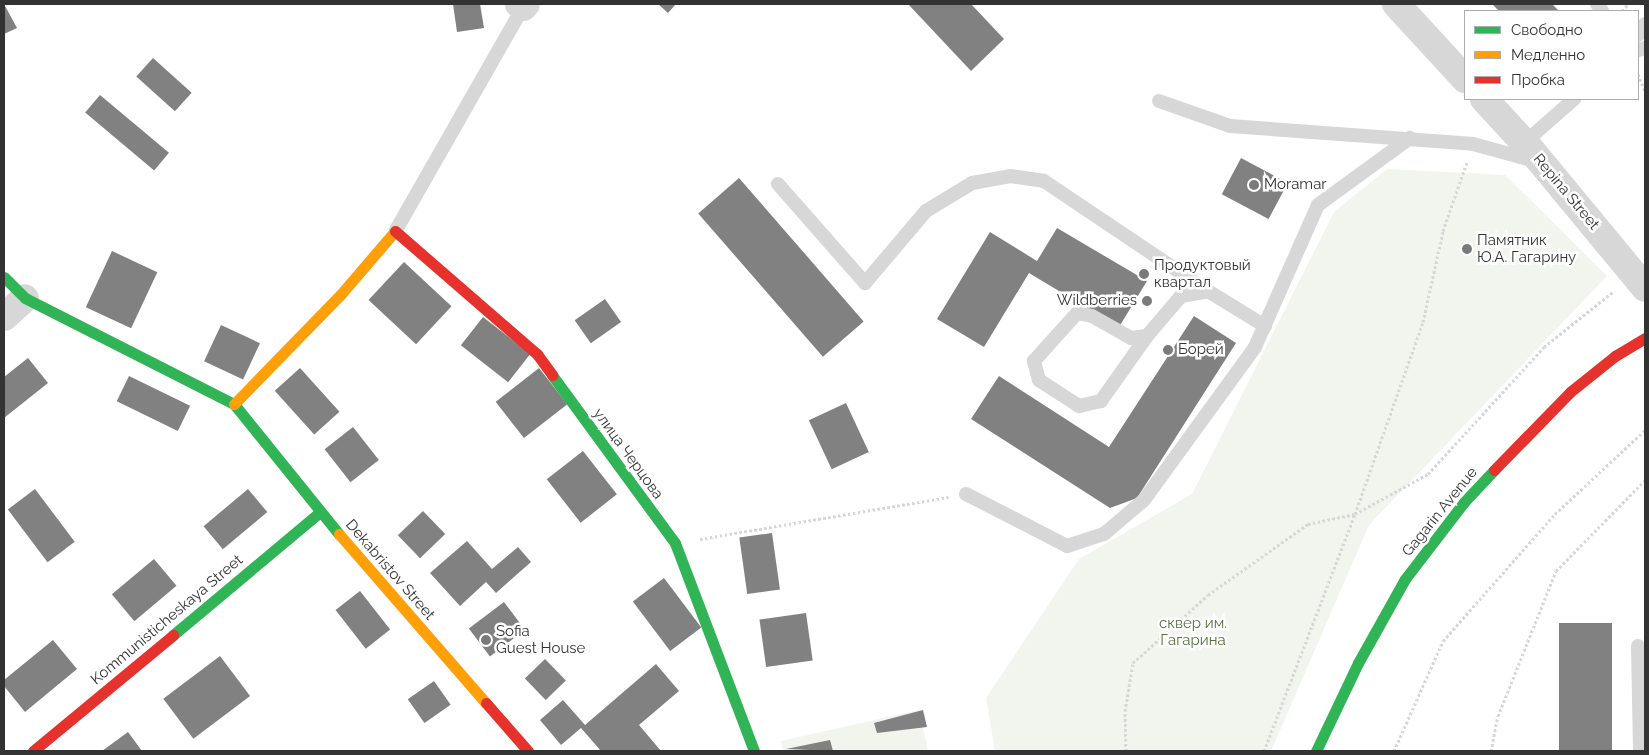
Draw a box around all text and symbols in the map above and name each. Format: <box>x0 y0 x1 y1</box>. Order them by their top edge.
legend <box>1464 10 1639 100</box>
text: Свободно <box>1511 21 1583 39</box>
text: Медленно <box>1511 46 1585 64</box>
text: Пробка <box>1511 71 1565 89</box>
street label: Repina Street <box>1529 151 1603 233</box>
place label: Moramar <box>1264 176 1327 194</box>
marker: Moramar <box>1248 179 1260 191</box>
place label: Памятник Ю.А. Гагарину <box>1477 231 1576 266</box>
marker: Памятник Ю.А. Гагарину <box>1461 243 1473 255</box>
place label: Продуктовый квартал <box>1154 256 1251 291</box>
marker: Продуктовый квартал <box>1138 268 1150 280</box>
place label: Wildberries <box>1057 292 1137 310</box>
marker: Wildberries <box>1141 295 1153 307</box>
place label: Борей <box>1178 341 1224 359</box>
marker: Борей <box>1162 344 1174 356</box>
street label: улица Черцова <box>589 405 667 503</box>
street label: Gagarin Avenue <box>1398 464 1482 560</box>
street label: Dekabristov Street <box>341 516 439 624</box>
street label: Kommunisticheskaya Street <box>87 551 247 689</box>
park label: сквер им. Гагарина <box>1159 614 1227 649</box>
place label: Sofia Guest House <box>496 622 585 657</box>
marker: Sofia Guest House <box>480 634 492 646</box>

